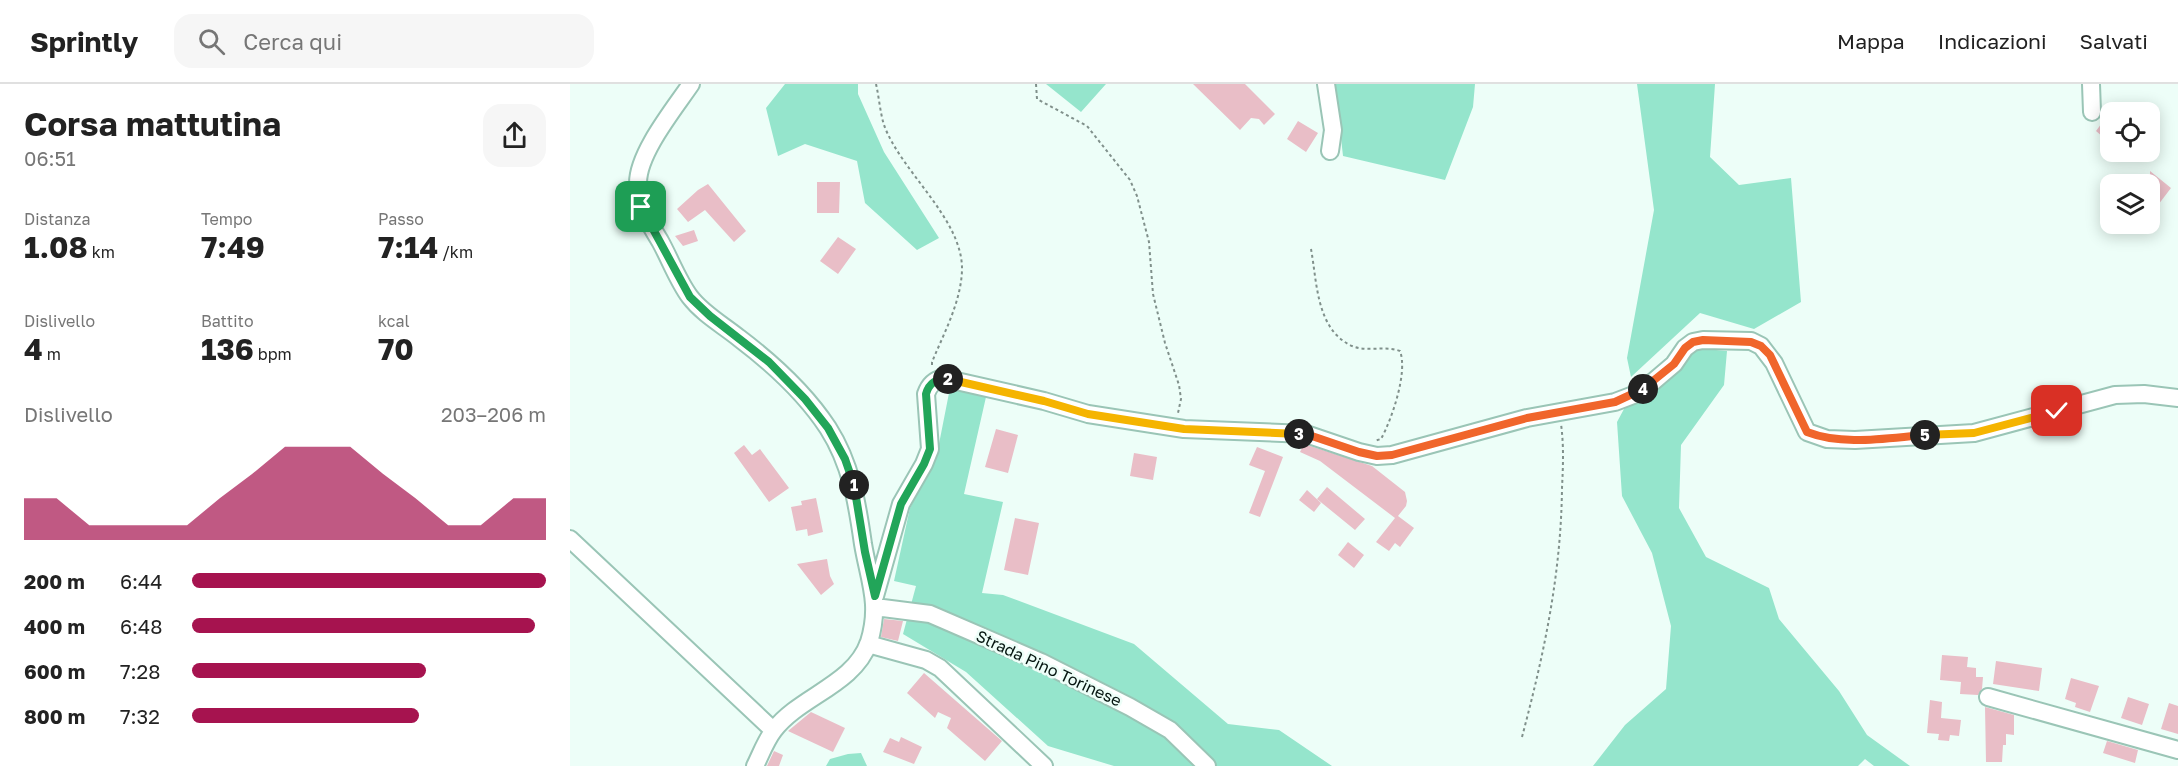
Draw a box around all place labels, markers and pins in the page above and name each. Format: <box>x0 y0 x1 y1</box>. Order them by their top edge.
pin <box>615 181 666 232</box>
pin: 2 <box>933 364 963 394</box>
pin: 4 <box>1628 374 1658 404</box>
pin <box>2031 385 2082 436</box>
pin: 3 <box>1284 419 1314 449</box>
pin: 5 <box>1910 420 1940 450</box>
pin: 1 <box>839 470 869 500</box>

